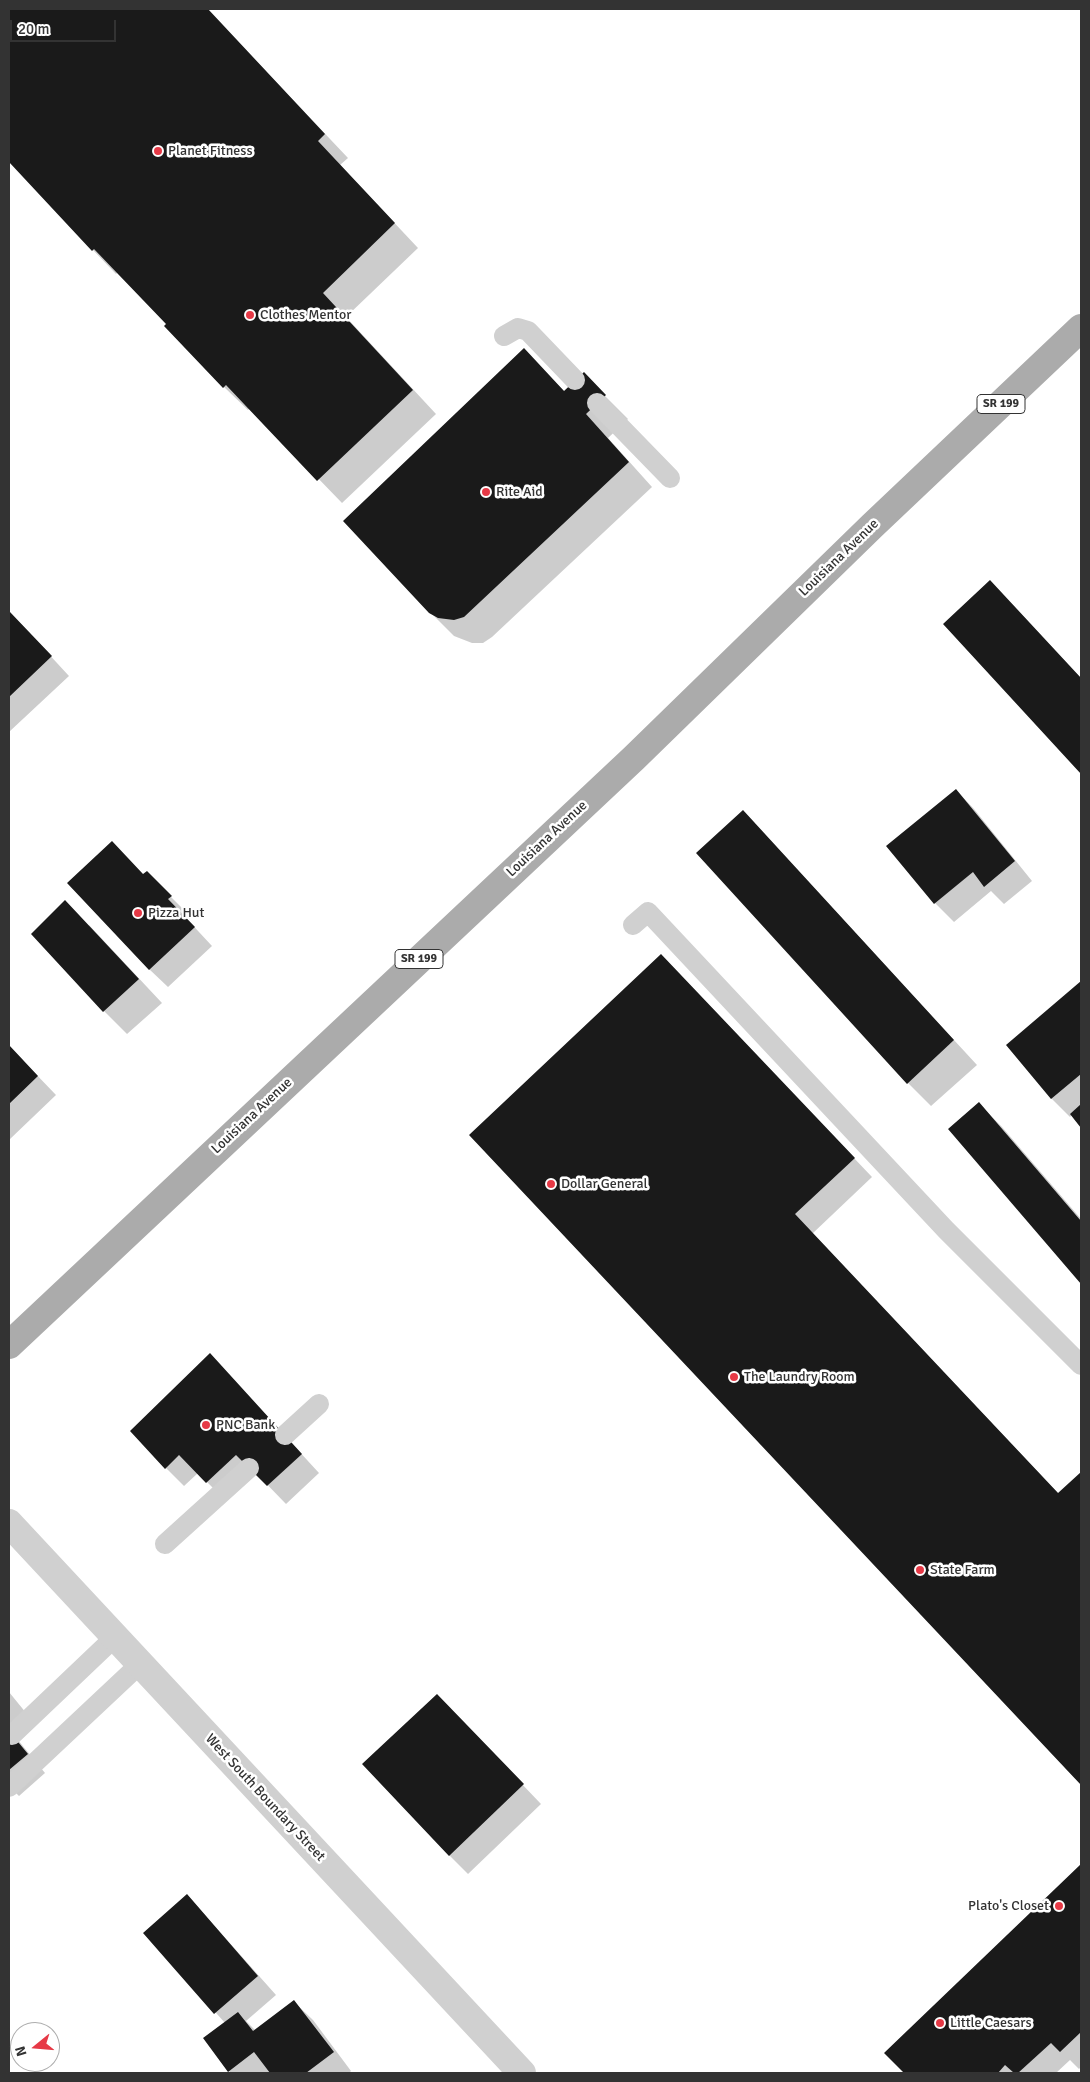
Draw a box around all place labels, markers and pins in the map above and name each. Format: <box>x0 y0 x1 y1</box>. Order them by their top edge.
place label: Planet Fitness <box>168 143 253 159</box>
marker: Planet Fitness <box>152 145 164 157</box>
place label: Clothes Mentor <box>260 307 351 323</box>
marker: Clothes Mentor <box>244 309 256 321</box>
place label: Rite Aid <box>496 484 543 500</box>
marker: Rite Aid <box>480 486 492 498</box>
place label: Pizza Hut <box>148 905 204 921</box>
marker: Pizza Hut <box>132 907 144 919</box>
place label: Dollar General <box>561 1176 648 1192</box>
marker: Dollar General <box>545 1178 557 1190</box>
place label: The Laundry Room <box>744 1369 855 1385</box>
marker: The Laundry Room <box>728 1371 740 1383</box>
place label: PNC Bank <box>216 1417 275 1433</box>
marker: PNC Bank <box>200 1419 212 1431</box>
place label: State Farm <box>930 1562 995 1578</box>
marker: State Farm <box>914 1564 926 1576</box>
place label: Plato's Closet <box>968 1898 1049 1914</box>
marker: Plato's Closet <box>1053 1900 1065 1912</box>
place label: Little Caesars <box>950 2015 1032 2031</box>
marker: Little Caesars <box>934 2017 946 2029</box>

